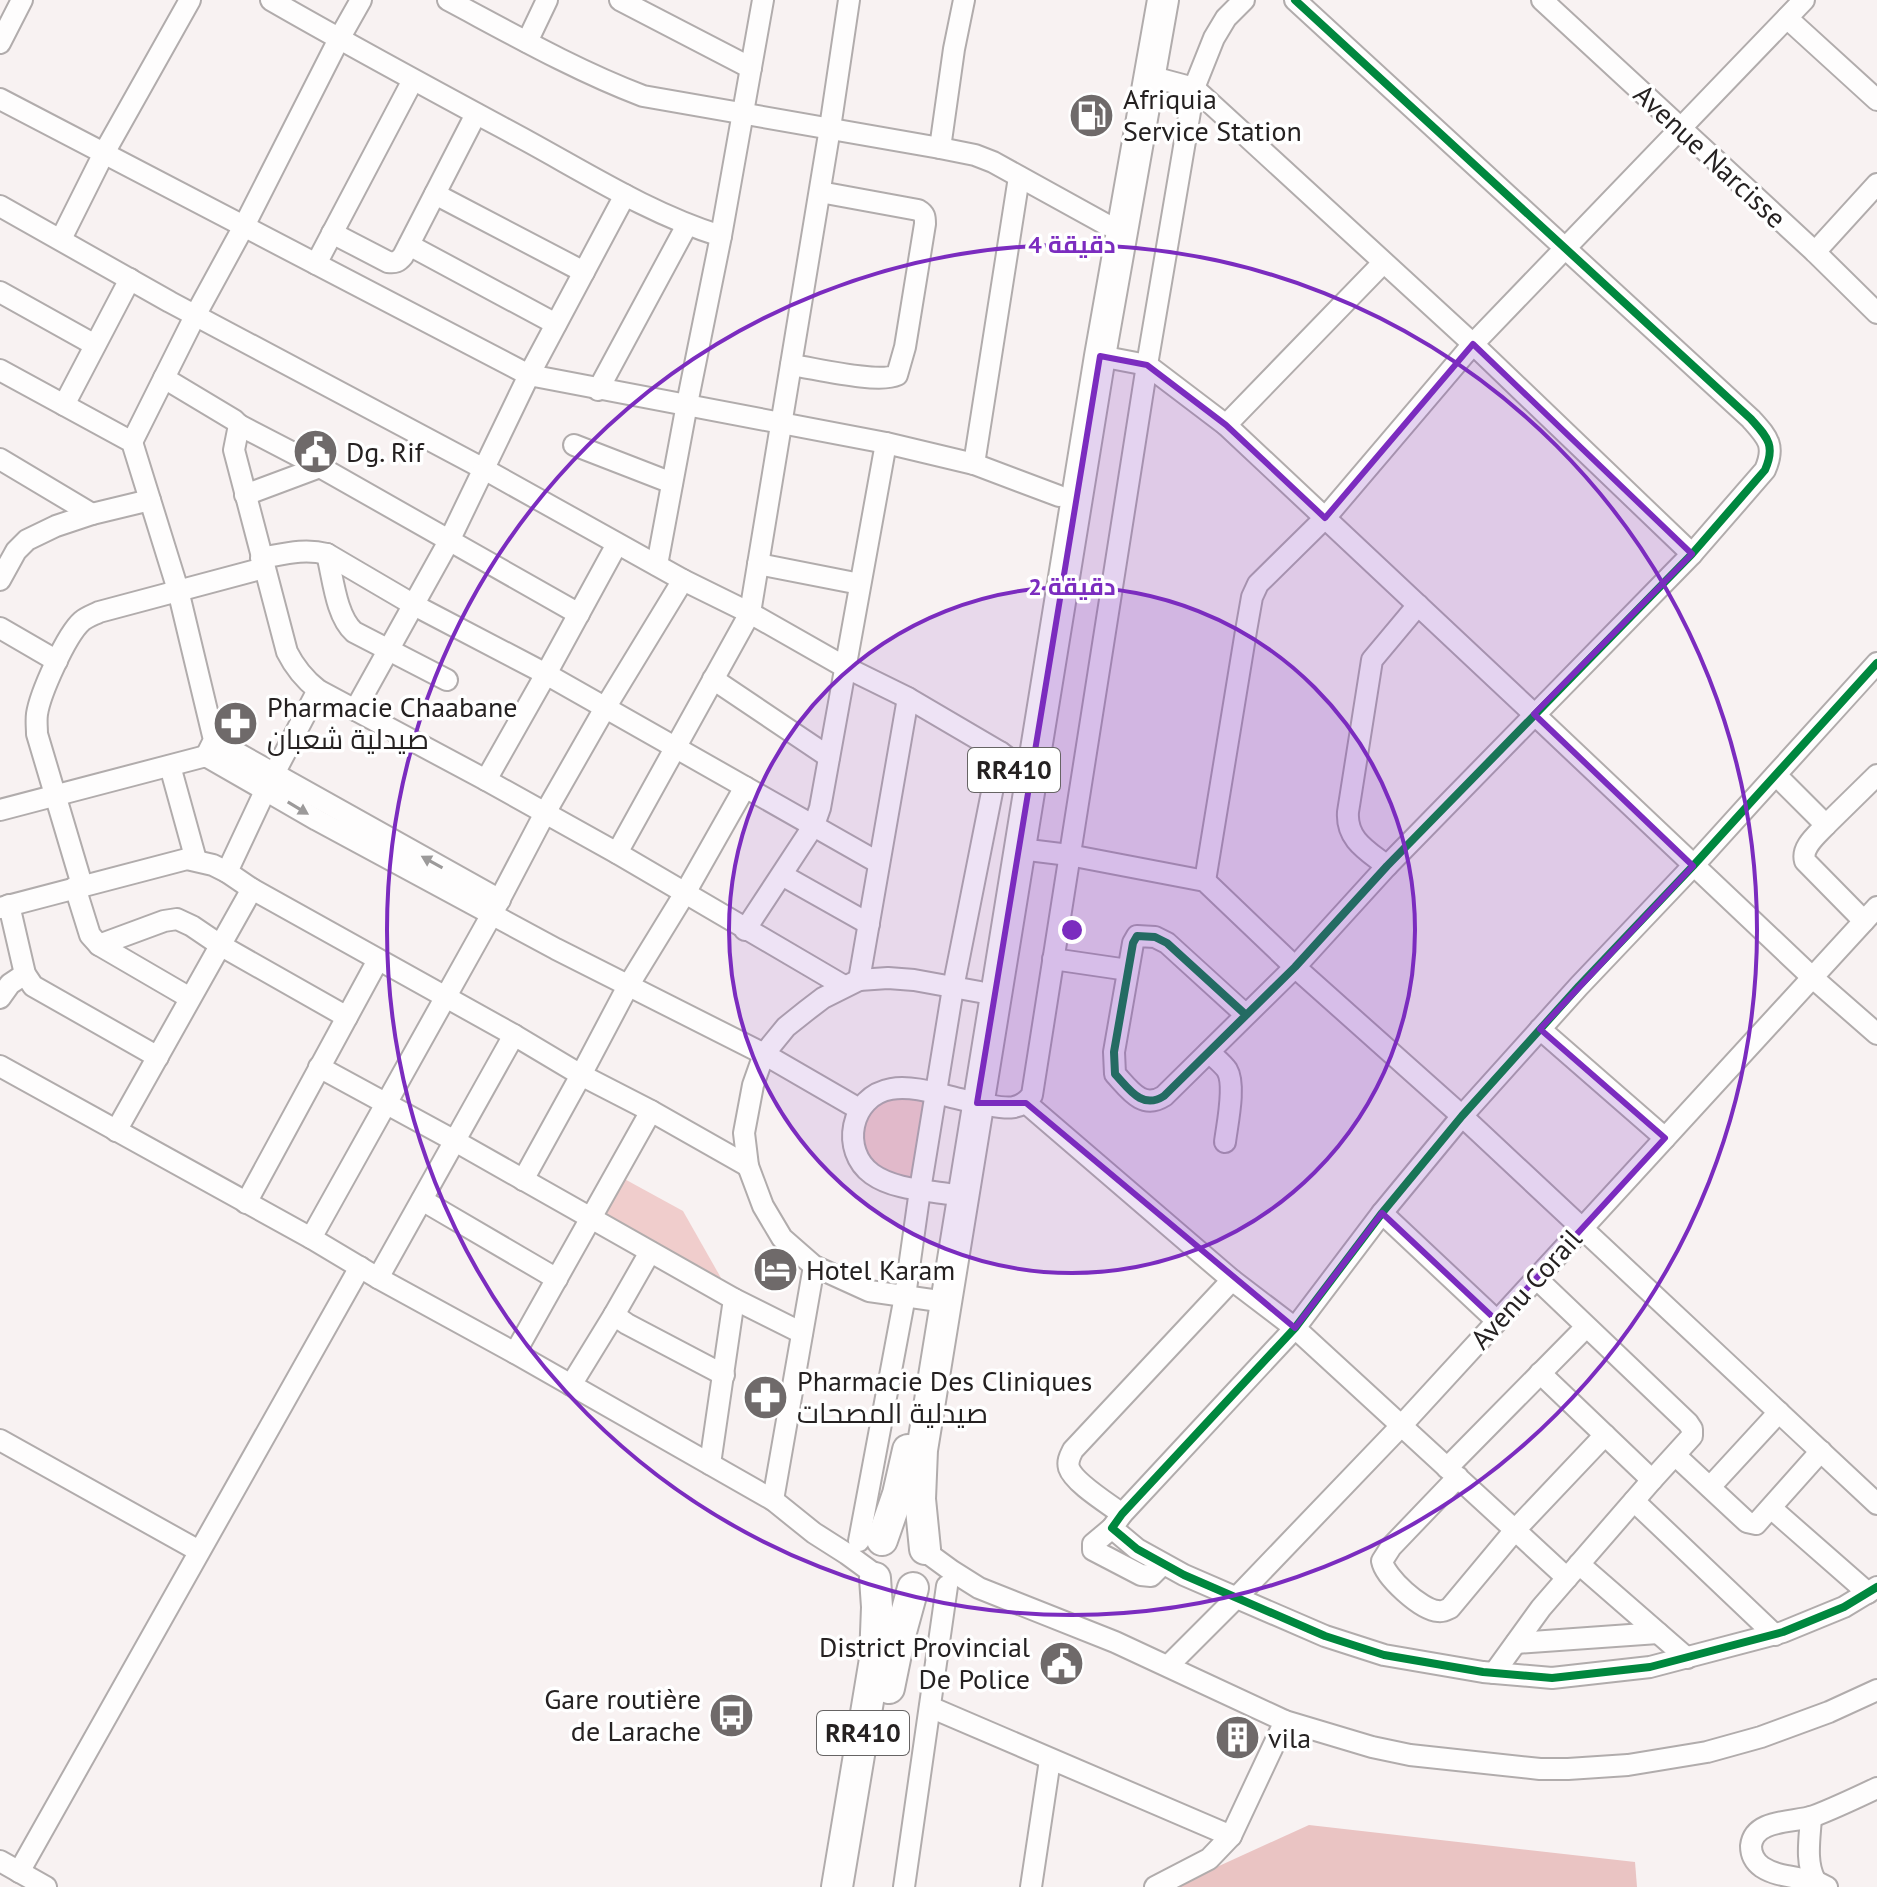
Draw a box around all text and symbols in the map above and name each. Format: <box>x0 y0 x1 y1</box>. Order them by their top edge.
street label: Avenue Narcisse <box>1626 76 1794 236</box>
place label: Afriquia Service Station <box>1123 80 1302 149</box>
fuel station icon: Afriquia Service Station <box>1068 91 1116 139</box>
text: 4 دقيقة <box>1028 229 1116 260</box>
public building icon: Dg. Rif <box>291 428 339 476</box>
place label: Dg. Rif <box>346 433 425 470</box>
text: 2 دقيقة <box>1028 571 1116 602</box>
place label: Pharmacie Chaabane صيدلية شعبان <box>267 688 517 757</box>
pharmacy icon: Pharmacie Chaabane صيدلية شعبان <box>212 699 260 747</box>
road number: RR410 <box>968 748 1060 792</box>
one-way arrow <box>287 801 309 815</box>
one-way arrow <box>420 855 443 869</box>
centre of rings <box>1058 916 1086 944</box>
street label: Avenu Corail <box>1462 1221 1589 1357</box>
hotel icon: Hotel Karam <box>751 1246 799 1294</box>
place label: Hotel Karam <box>806 1251 955 1288</box>
place label: Pharmacie Des Cliniques صيدلية المصحات <box>797 1362 1092 1431</box>
pharmacy icon: Pharmacie Des Cliniques صيدلية المصحات <box>742 1373 790 1421</box>
place label: District Provincial De Police <box>819 1628 1030 1697</box>
public building icon: District Provincial De Police <box>1037 1639 1085 1687</box>
place label: Gare routière de Larache <box>544 1680 701 1749</box>
bus stop icon: Gare routière de Larache <box>708 1691 756 1739</box>
road number: RR410 <box>817 1711 909 1755</box>
building icon: vila <box>1213 1714 1261 1762</box>
place label: vila <box>1268 1719 1311 1756</box>

